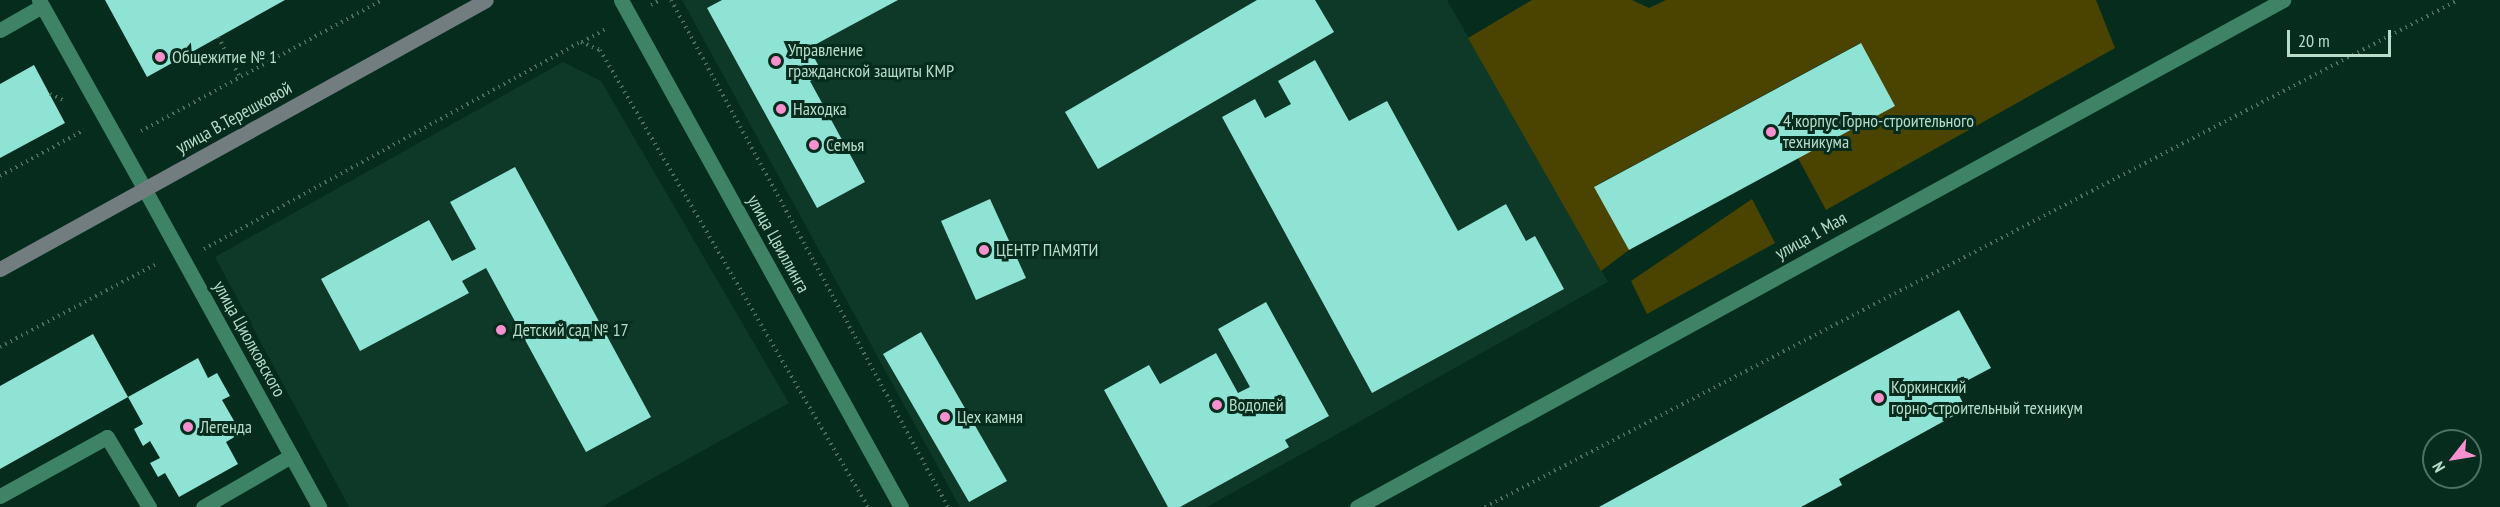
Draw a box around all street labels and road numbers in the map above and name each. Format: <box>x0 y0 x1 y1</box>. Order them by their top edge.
street label: улица В.Терешковой <box>172 77 296 159</box>
street label: улица Цвиллинга <box>742 191 814 297</box>
street label: улица 1 Мая <box>1772 208 1850 264</box>
street label: улица Циолковского <box>208 277 290 401</box>

